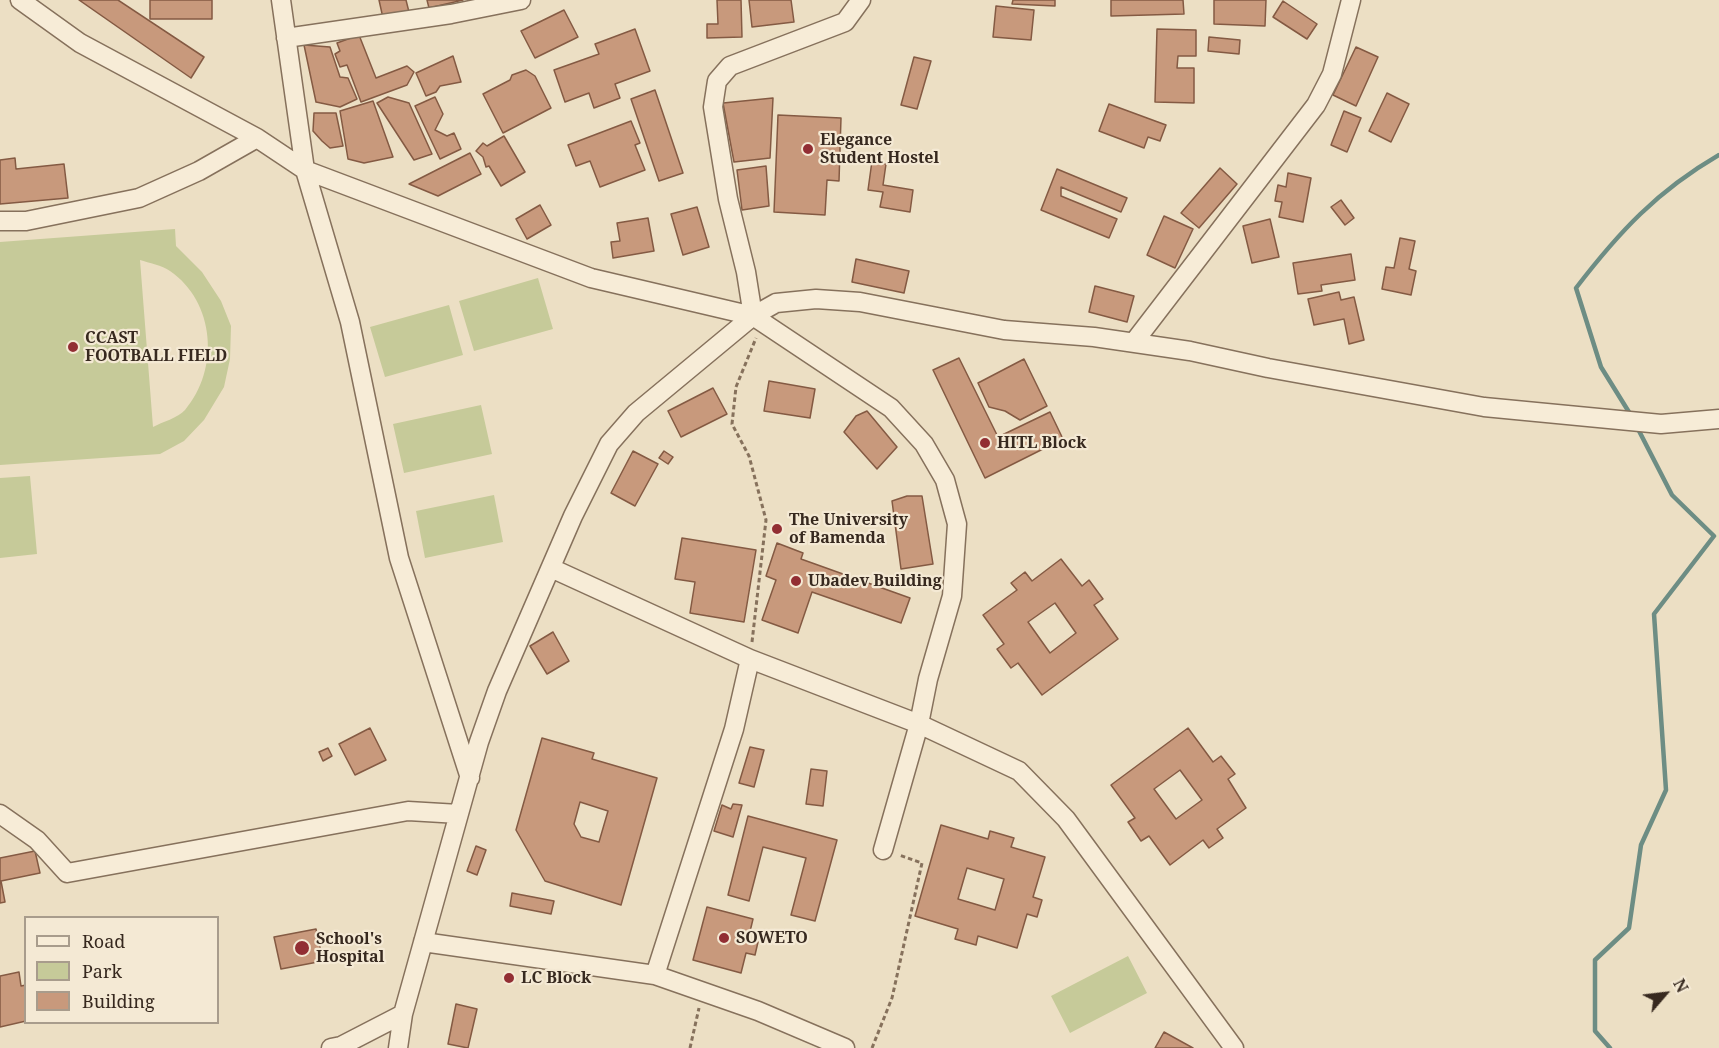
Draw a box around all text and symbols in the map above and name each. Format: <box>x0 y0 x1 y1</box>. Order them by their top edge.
place label: Elegance Student Hostel <box>820 130 939 168</box>
marker: Elegance Student Hostel <box>801 142 815 156</box>
place label: CCAST FOOTBALL FIELD <box>85 328 227 366</box>
marker: CCAST FOOTBALL FIELD <box>66 340 80 354</box>
place label: HITL Block <box>997 433 1086 453</box>
marker: HITL Block <box>978 436 992 450</box>
place label: The University of Bamenda <box>789 510 908 548</box>
marker: The University of Bamenda <box>770 522 784 536</box>
place label: Ubadev Building <box>808 571 942 591</box>
marker: Ubadev Building <box>789 574 803 588</box>
legend <box>24 916 219 1024</box>
place label: SOWETO <box>736 928 808 948</box>
text: Road <box>82 929 125 953</box>
place label: School's Hospital <box>316 929 384 967</box>
marker: SOWETO <box>717 931 731 945</box>
marker: School's Hospital <box>293 939 311 957</box>
text: Park <box>82 959 122 983</box>
north arrow <box>1635 964 1695 1024</box>
place label: LC Block <box>521 968 591 988</box>
marker: LC Block <box>502 971 516 985</box>
text: N <box>1668 975 1694 996</box>
text: Building <box>82 989 155 1013</box>

